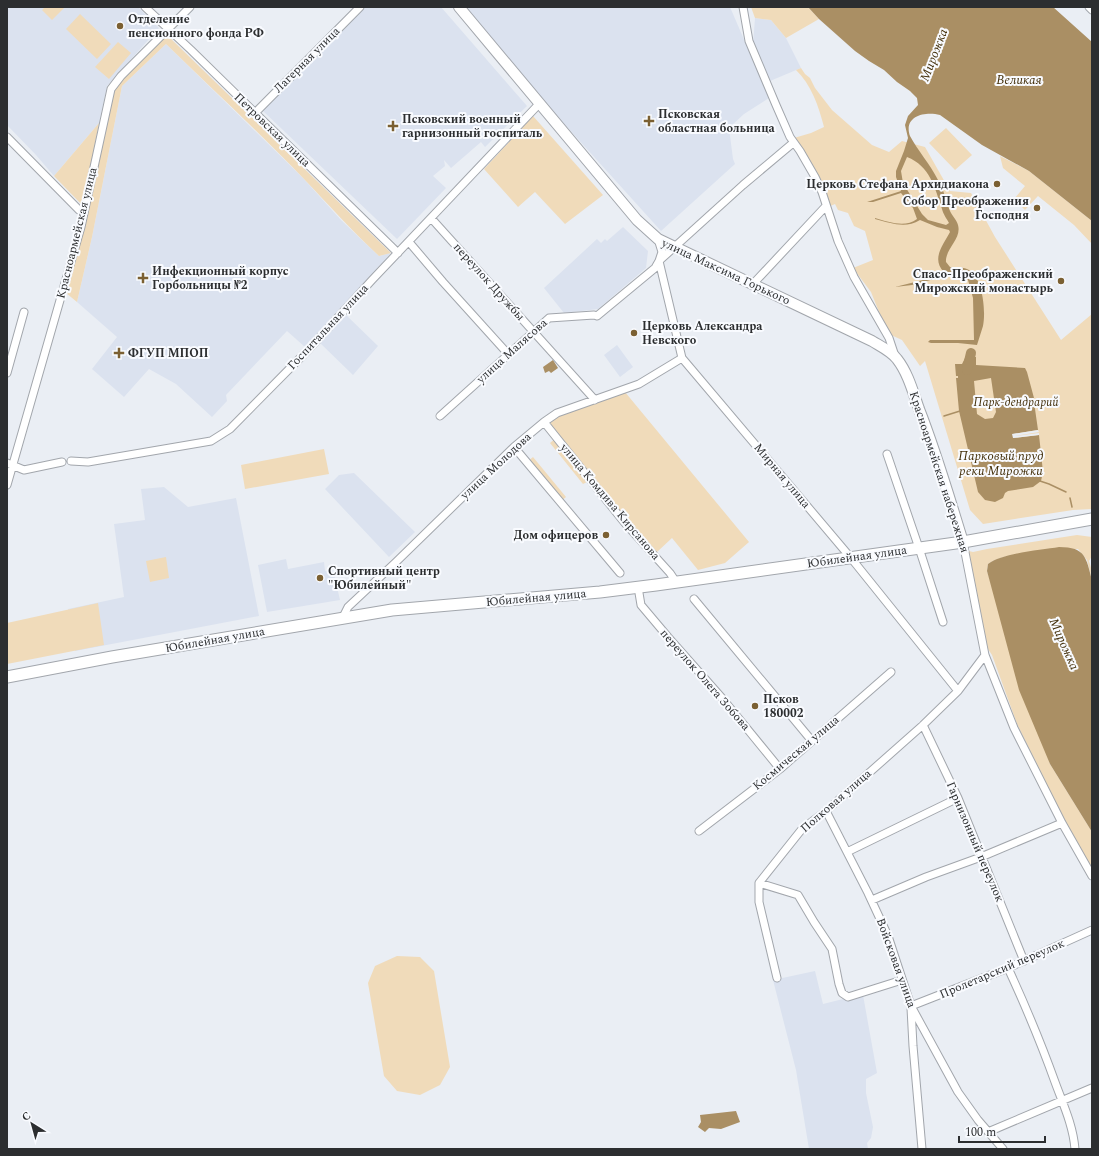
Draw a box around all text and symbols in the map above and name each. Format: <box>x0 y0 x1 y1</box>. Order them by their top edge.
place label: Отделение пенсионного фонда РФ <box>128 10 264 43</box>
marker: Отделение пенсионного фонда РФ <box>115 21 125 31</box>
street label: Лагерная улица <box>269 22 345 98</box>
water label: Мирожка <box>915 25 953 84</box>
water label: Великая <box>996 70 1042 90</box>
street label: Петровская улица <box>229 88 315 172</box>
place label: Псковская областная больница <box>658 105 776 138</box>
place label: Псковский военный гарнизонный госпиталь <box>402 110 543 143</box>
marker: Псковская областная больница <box>643 115 655 127</box>
marker: Псковский военный гарнизонный госпиталь <box>387 120 399 132</box>
street label: Красноармейская улица <box>51 165 103 301</box>
place label: Церковь Стефана Архидиакона <box>806 175 990 194</box>
marker: Церковь Стефана Архидиакона <box>992 179 1002 189</box>
place label: Собор Преображения Господня <box>903 192 1029 225</box>
marker: Собор Преображения Господня <box>1032 203 1042 213</box>
street label: улица Максима Горького <box>658 233 793 310</box>
street label: переулок Дружбы <box>449 239 529 325</box>
place label: Инфекционный корпус Горбольницы №2 <box>152 262 289 295</box>
place label: Спасо-Преображенский Мирожский монастырь <box>913 265 1054 298</box>
marker: Инфекционный корпус Горбольницы №2 <box>137 272 149 284</box>
marker: Спасо-Преображенский Мирожский монастырь <box>1056 276 1066 286</box>
street label: Госпитальная улица <box>283 280 373 374</box>
street label: улица Малясова <box>471 314 552 389</box>
place label: Церковь Александра Невского <box>642 317 763 350</box>
marker: Церковь Александра Невского <box>629 328 639 338</box>
place label: ФГУП МПОП <box>128 344 209 363</box>
marker: ФГУП МПОП <box>113 347 125 359</box>
street label: Красноармейская набережная <box>904 389 974 555</box>
park label: Парк-дендрарий <box>973 393 1059 412</box>
street label: улица Молодова <box>455 428 536 505</box>
street label: улица Комдива Кирсанова <box>555 439 665 565</box>
street label: Мирная улица <box>749 439 815 513</box>
water label: Парковый пруд реки Мирожки <box>958 446 1044 481</box>
place label: Дом офицеров <box>514 526 598 545</box>
marker: Дом офицеров <box>601 530 611 540</box>
street label: Юбилейная улица <box>806 541 908 573</box>
place label: Спортивный центр "Юбилейный" <box>328 562 440 595</box>
marker: Спортивный центр "Юбилейный" <box>315 573 325 583</box>
street label: Юбилейная улица <box>485 584 587 612</box>
water label: Мирожка <box>1044 615 1084 674</box>
street label: Юбилейная улица <box>164 622 266 658</box>
street label: переулок Олега Зобова <box>655 625 755 735</box>
place label: Псков 180002 <box>763 690 804 723</box>
marker: Псков 180002 <box>750 701 760 711</box>
street label: Космическая улица <box>748 711 844 795</box>
street label: Полковая улица <box>796 764 876 837</box>
street label: Гарнизонный переулок <box>941 779 1009 906</box>
street label: Войсковая улица <box>871 915 921 1011</box>
street label: Пролетарский переулок <box>936 934 1068 1004</box>
north arrow <box>12 1104 52 1144</box>
text: С <box>18 1107 35 1126</box>
scale bar <box>959 1118 1045 1144</box>
text: 100 m <box>965 1123 996 1142</box>

